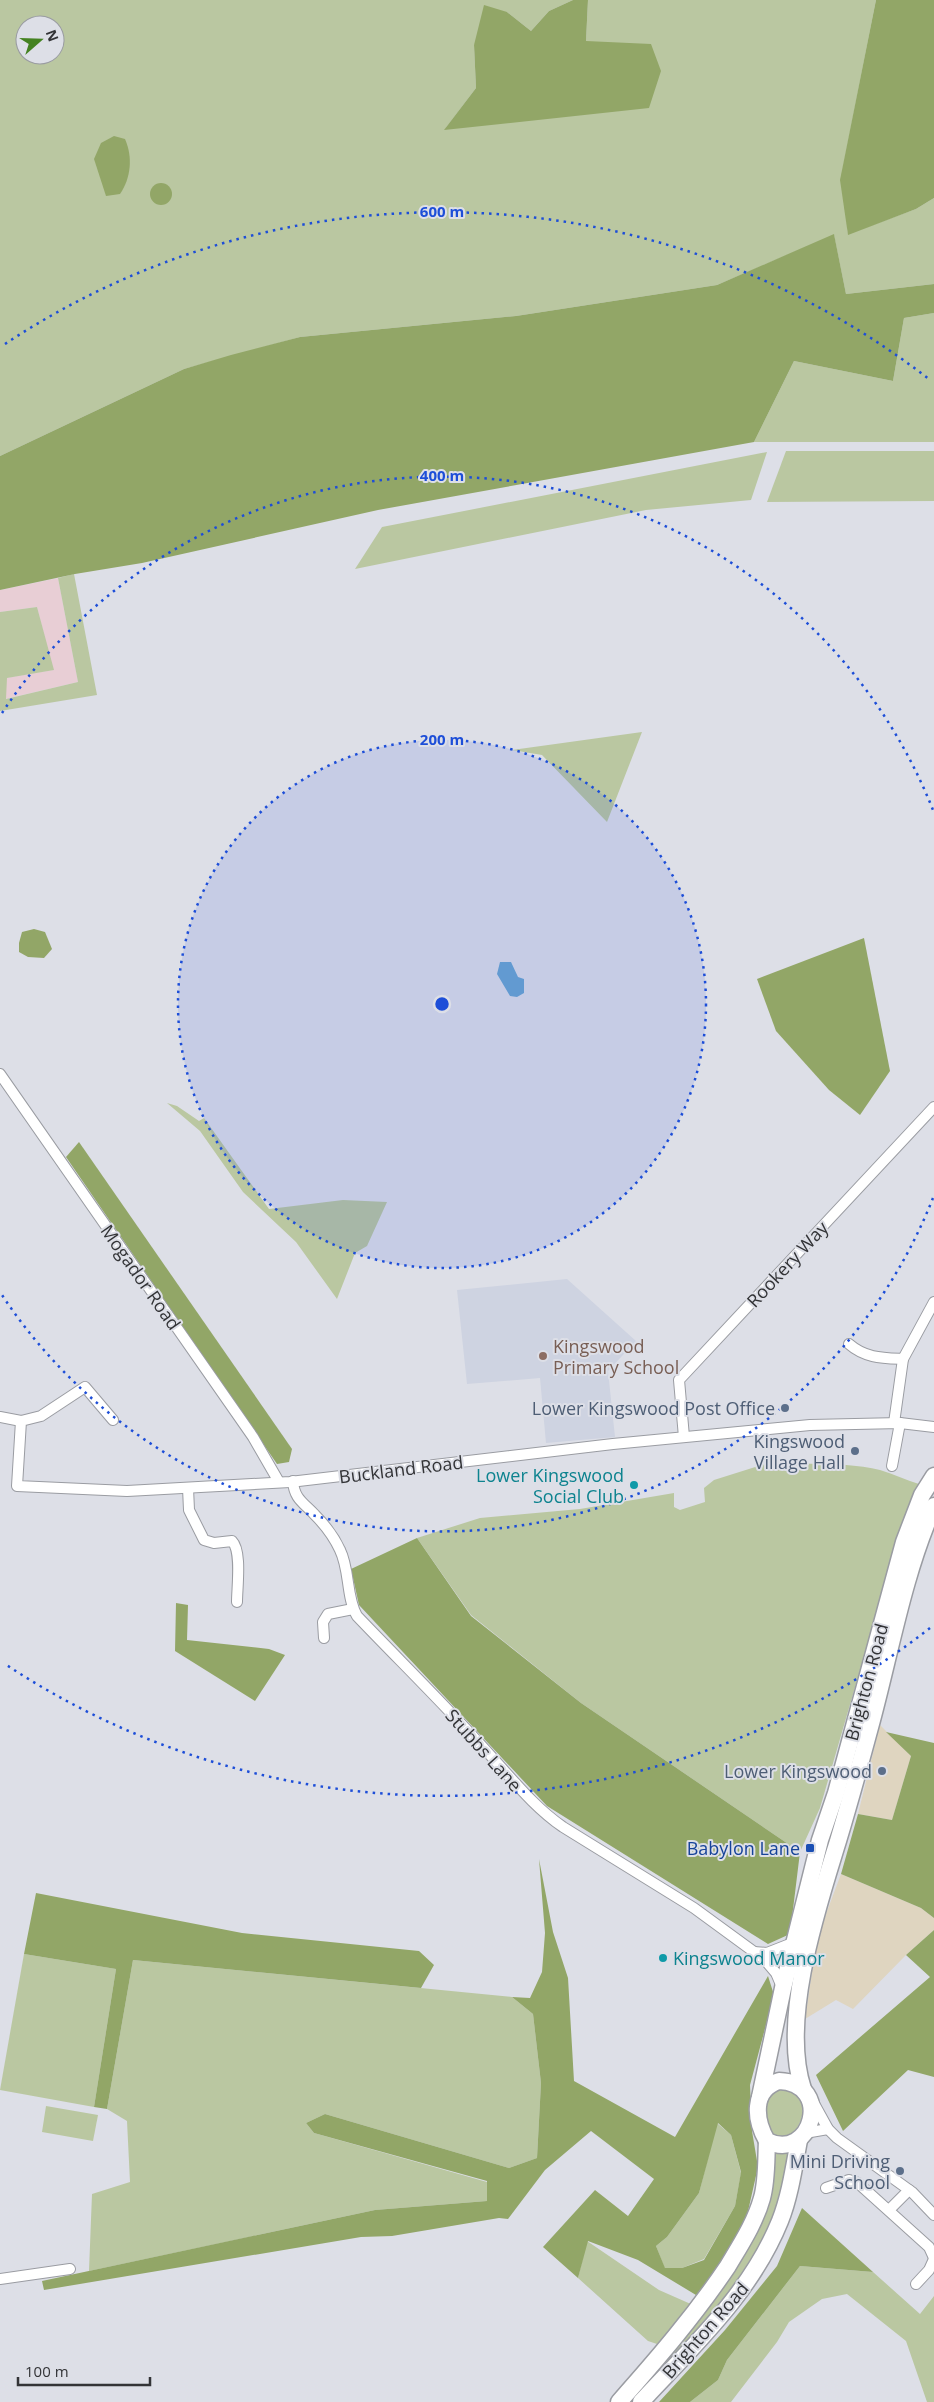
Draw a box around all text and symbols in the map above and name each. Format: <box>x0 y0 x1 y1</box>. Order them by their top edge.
north arrow <box>15 15 65 65</box>
text: N <box>42 27 64 44</box>
text: 600 m <box>420 201 464 221</box>
text: 400 m <box>420 465 464 485</box>
text: 200 m <box>420 729 464 749</box>
centre of rings <box>433 995 451 1013</box>
street label: Rookery Way <box>741 1215 834 1312</box>
street label: Mogador Road <box>96 1219 186 1335</box>
place label: Kingswood Primary School <box>553 1334 679 1379</box>
marker: Kingswood Primary School <box>537 1350 549 1362</box>
place label: Lower Kingswood Post Office <box>532 1396 775 1420</box>
marker: Lower Kingswood Post Office <box>779 1402 791 1414</box>
place label: Kingswood Village Hall <box>753 1429 845 1474</box>
marker: Kingswood Village Hall <box>849 1445 861 1457</box>
street label: Buckland Road <box>338 1449 464 1489</box>
place label: Lower Kingswood Social Club <box>476 1463 624 1508</box>
marker: Lower Kingswood Social Club <box>628 1479 640 1491</box>
street label: Brighton Road <box>839 1621 893 1743</box>
street label: Stubbs Lane <box>441 1704 527 1796</box>
place label: Lower Kingswood <box>724 1759 872 1783</box>
marker: Lower Kingswood <box>876 1765 888 1777</box>
place label: Babylon Lane <box>687 1836 800 1860</box>
marker: Babylon Lane <box>804 1842 816 1854</box>
place label: Kingswood Manor <box>673 1946 825 1970</box>
marker: Kingswood Manor <box>657 1952 669 1964</box>
place label: Mini Driving School <box>790 2149 890 2194</box>
marker: Mini Driving School <box>894 2165 906 2177</box>
street label: Brighton Road <box>656 2277 754 2383</box>
scale bar <box>18 2354 150 2386</box>
text: 100 m <box>25 2361 69 2381</box>

